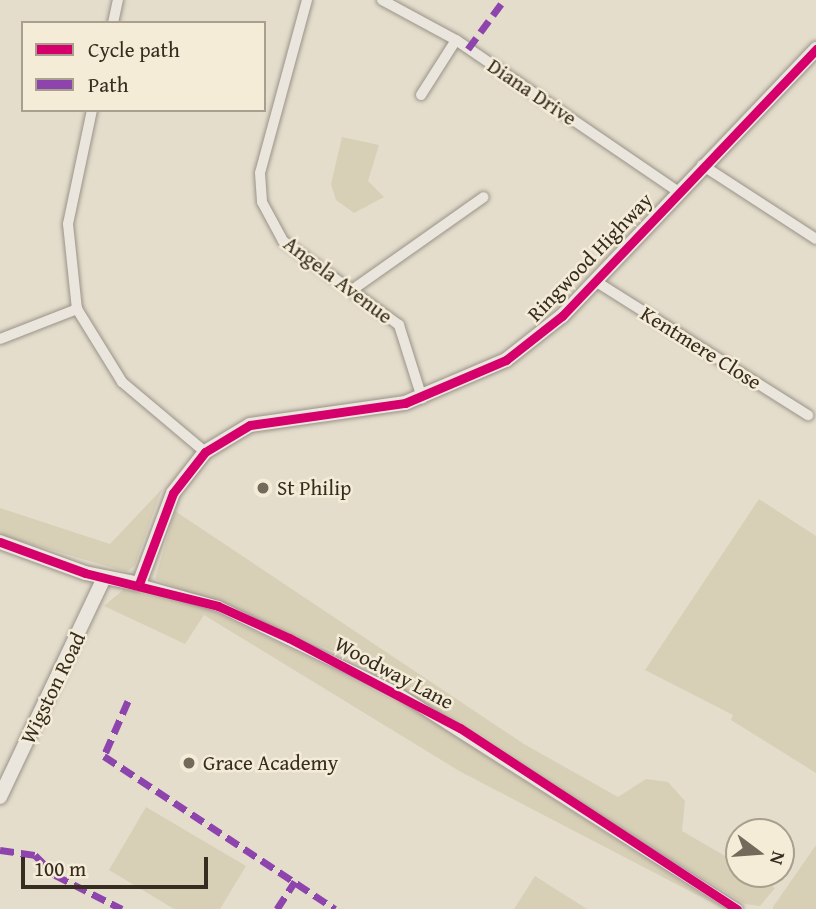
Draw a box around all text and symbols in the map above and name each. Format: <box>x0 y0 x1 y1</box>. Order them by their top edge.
legend <box>21 21 266 112</box>
text: Cycle path <box>88 34 180 65</box>
street label: Diana Drive <box>483 53 581 131</box>
text: Path <box>88 69 128 100</box>
street label: Ringwood Highway <box>522 187 658 327</box>
street label: Angela Avenue <box>279 231 397 329</box>
street label: Kentmere Close <box>636 301 766 395</box>
place label: St Philip <box>277 475 351 501</box>
marker: St Philip <box>255 480 271 496</box>
street label: Wigston Road <box>15 628 91 748</box>
street label: Woodway Lane <box>330 631 458 715</box>
place label: Grace Academy <box>203 750 338 776</box>
marker: Grace Academy <box>181 755 197 771</box>
north arrow <box>725 818 795 888</box>
scale bar <box>24 842 212 886</box>
text: N <box>763 848 793 868</box>
text: 100 m <box>34 853 86 884</box>

